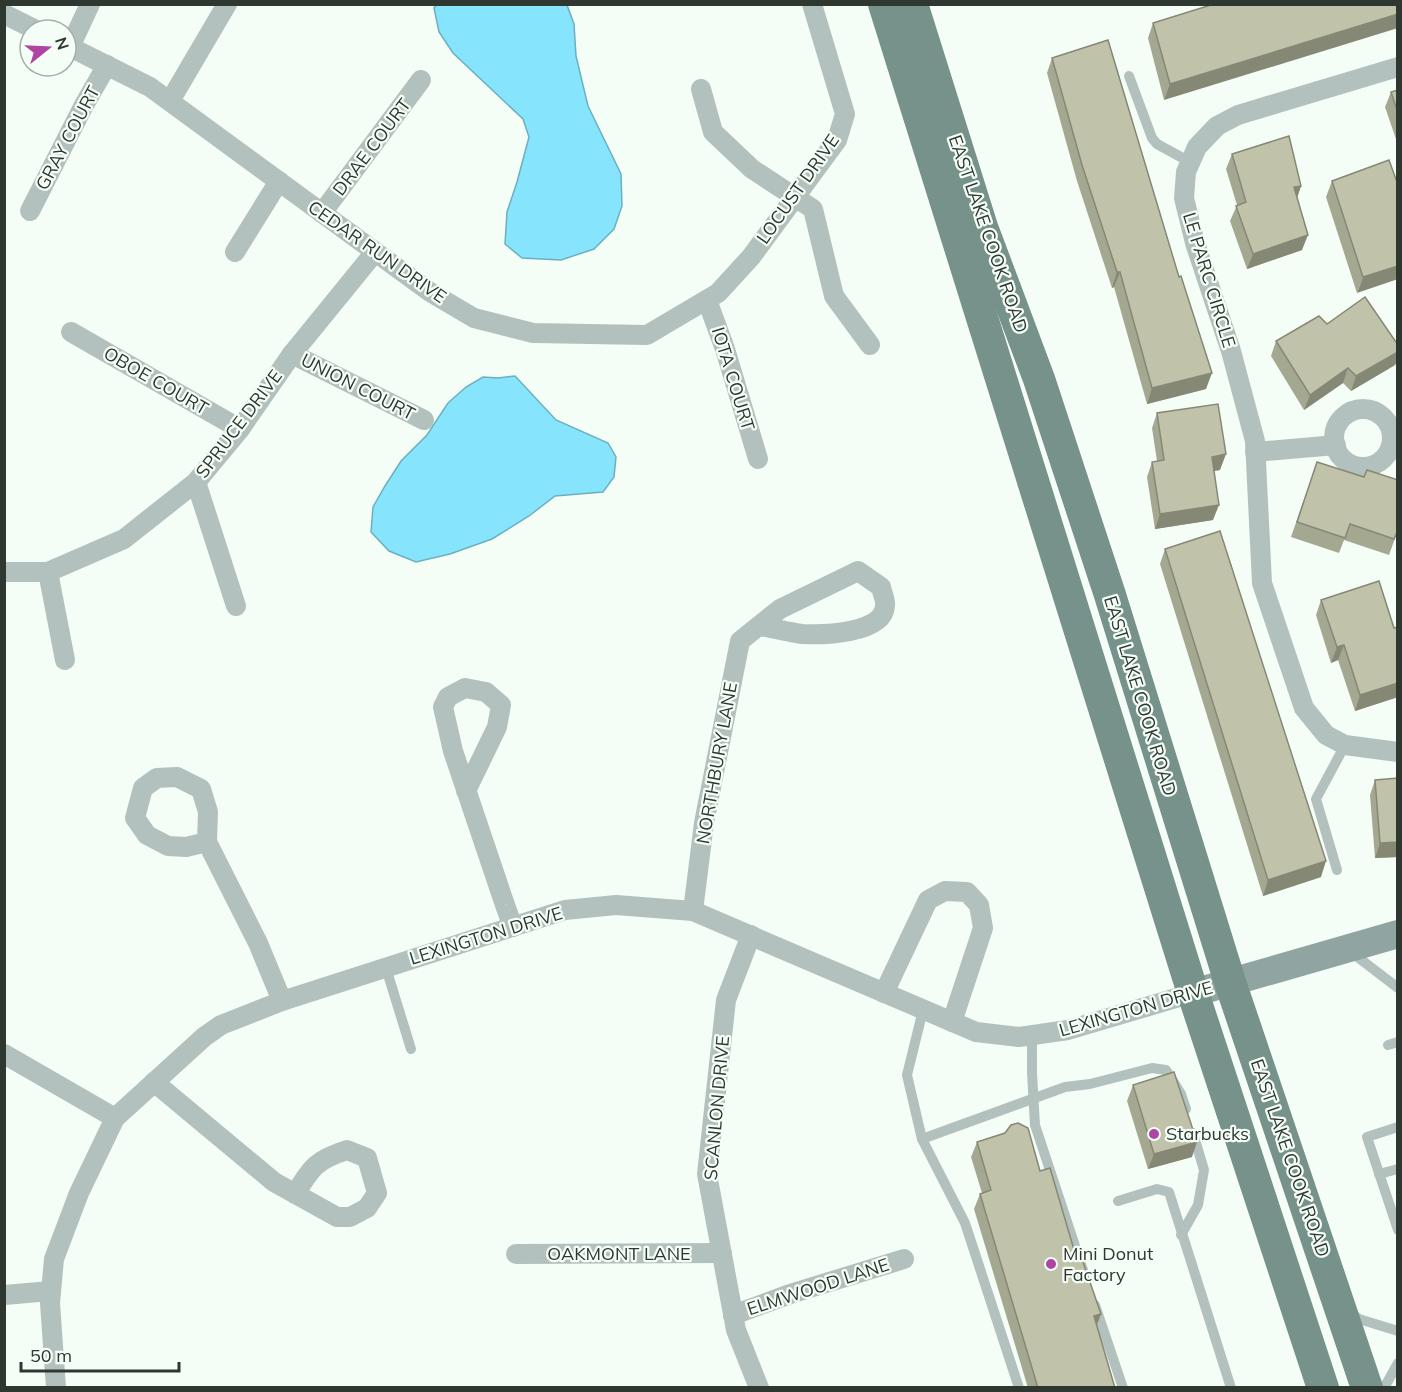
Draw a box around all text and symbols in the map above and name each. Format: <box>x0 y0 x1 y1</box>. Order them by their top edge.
north arrow <box>18 18 78 78</box>
text: N <box>51 35 74 52</box>
street label: GRAY COURT <box>30 81 105 194</box>
street label: DRAE COURT <box>327 93 416 200</box>
street label: LOCUST DRIVE <box>751 129 844 248</box>
street label: EAST LAKE COOK ROAD <box>944 132 1033 336</box>
street label: CEDAR RUN DRIVE <box>304 195 451 308</box>
street label: LE PARC CIRCLE <box>1178 209 1241 350</box>
street label: IOTA COURT <box>707 324 760 434</box>
street label: OBOE COURT <box>100 341 213 420</box>
street label: UNION COURT <box>297 348 419 425</box>
street label: SPRUCE DRIVE <box>190 365 287 482</box>
street label: EAST LAKE COOK ROAD <box>1099 593 1182 799</box>
street label: NORTHBURY LANE <box>691 680 742 846</box>
street label: LEXINGTON DRIVE <box>407 901 565 970</box>
street label: LEXINGTON DRIVE <box>1056 976 1215 1041</box>
street label: SCANLON DRIVE <box>699 1035 734 1181</box>
street label: EAST LAKE COOK ROAD <box>1246 1056 1335 1260</box>
place label: Starbucks <box>1166 1122 1249 1145</box>
marker: Starbucks <box>1147 1127 1161 1141</box>
street label: OAKMONT LANE <box>547 1242 691 1265</box>
place label: Mini Donut Factory <box>1063 1242 1153 1286</box>
street label: ELMWOOD LANE <box>744 1253 892 1320</box>
marker: Mini Donut Factory <box>1044 1257 1058 1271</box>
scale bar <box>21 1335 178 1373</box>
text: 50 m <box>30 1344 72 1367</box>

